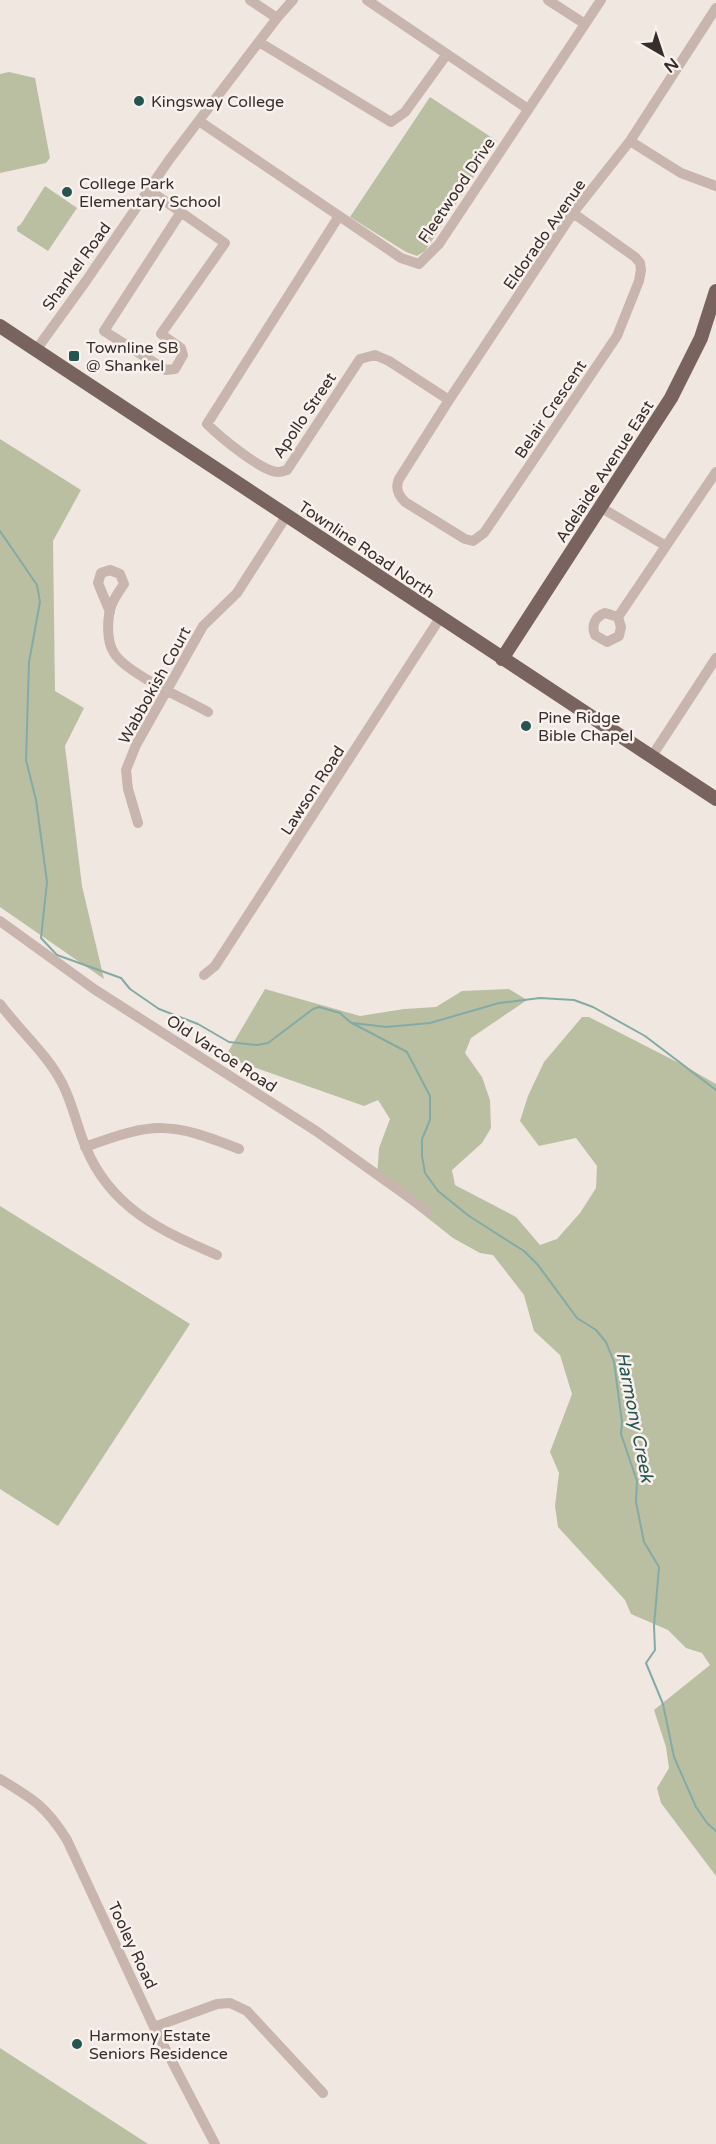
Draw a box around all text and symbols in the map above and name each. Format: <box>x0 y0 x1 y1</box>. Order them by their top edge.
north arrow <box>632 24 692 84</box>
text: N <box>660 53 682 77</box>
place label: Kingsway College <box>151 92 284 112</box>
marker: Kingsway College <box>132 94 146 108</box>
street label: Fleetwood Drive <box>414 134 500 247</box>
place label: College Park Elementary School <box>79 174 221 212</box>
street label: Eldorado Avenue <box>499 175 590 294</box>
marker: College Park Elementary School <box>60 185 74 199</box>
street label: Shankel Road <box>38 219 116 315</box>
place label: Townline SB @ Shankel <box>86 338 179 376</box>
marker: Townline SB @ Shankel <box>67 349 81 363</box>
street label: Belair Crescent <box>511 357 591 462</box>
street label: Apollo Street <box>269 369 341 462</box>
street label: Adelaide Avenue East <box>551 397 658 546</box>
street label: Townline Road North <box>294 497 439 603</box>
street label: Wabbokish Court <box>114 623 195 748</box>
place label: Pine Ridge Bible Chapel <box>538 708 633 746</box>
marker: Pine Ridge Bible Chapel <box>519 719 533 733</box>
street label: Lawson Road <box>277 742 349 839</box>
street label: Old Varcoe Road <box>162 1011 280 1097</box>
water label: Harmony Creek <box>612 1350 659 1485</box>
street label: Tooley Road <box>103 1899 161 1992</box>
place label: Harmony Estate Seniors Residence <box>89 2026 228 2064</box>
marker: Harmony Estate Seniors Residence <box>70 2037 84 2051</box>

